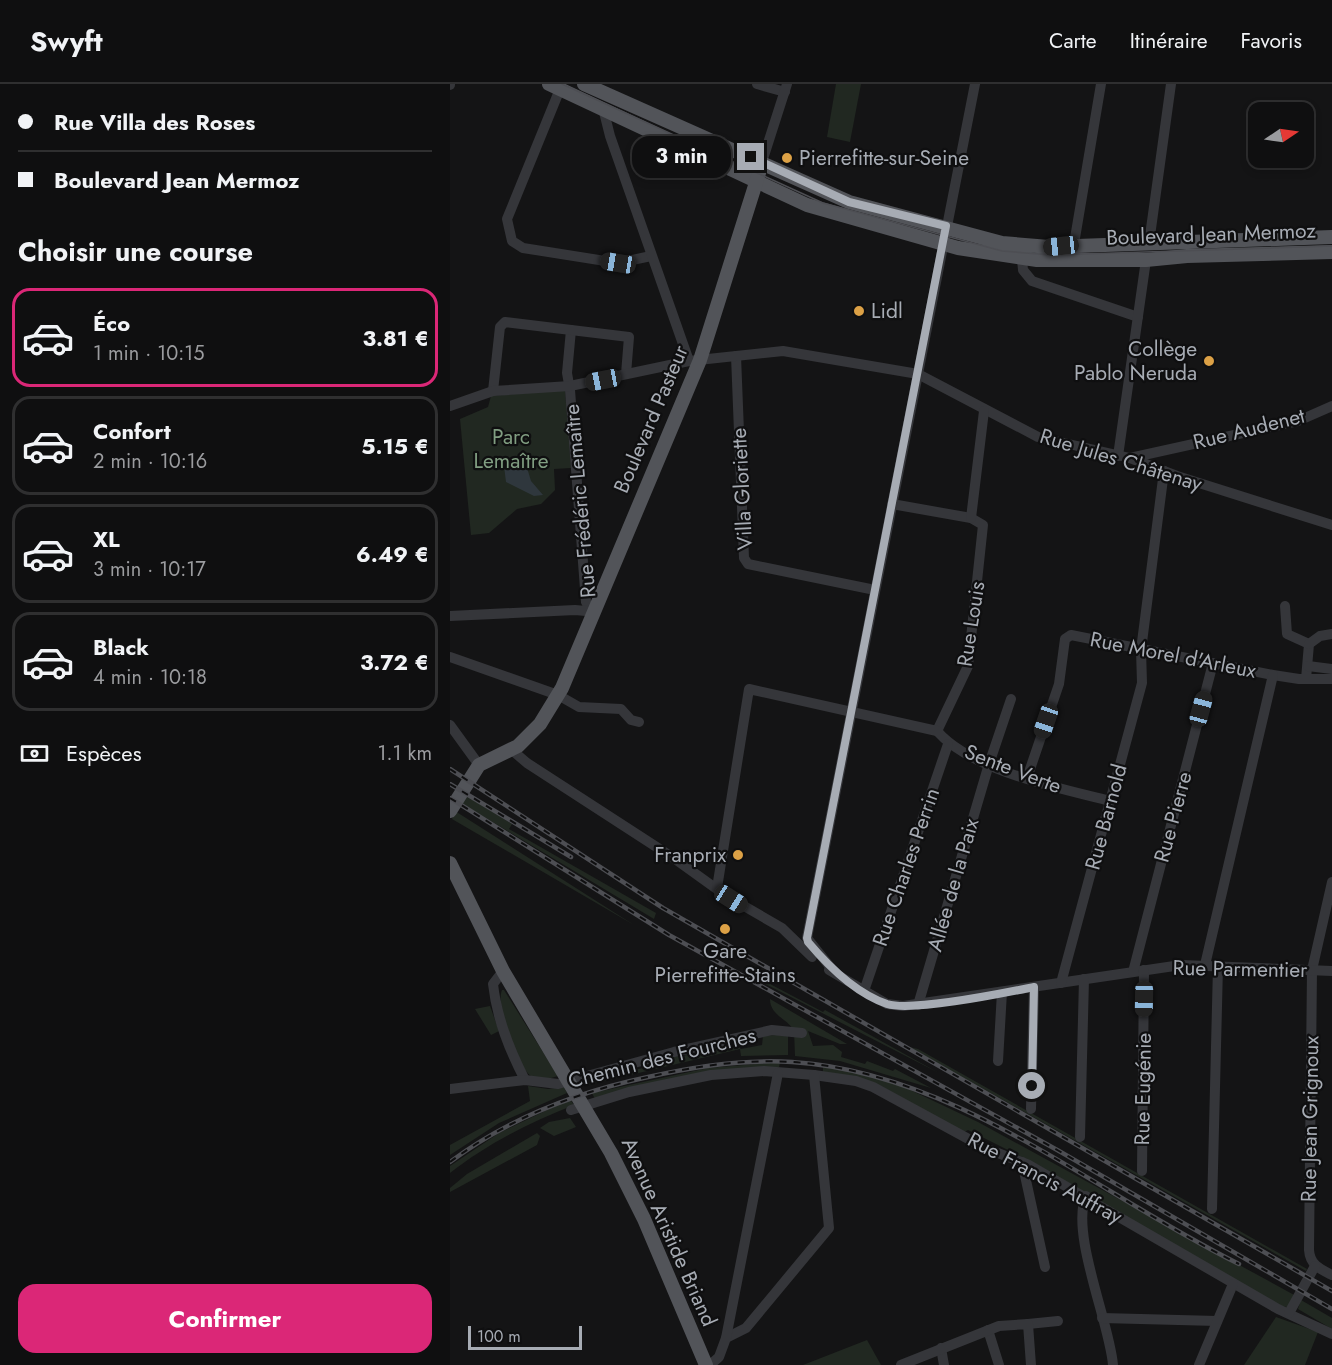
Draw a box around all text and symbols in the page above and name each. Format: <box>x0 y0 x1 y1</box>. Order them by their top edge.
text: Swyft <box>30 21 103 62</box>
text: Carte <box>1049 26 1097 56</box>
text: Itinéraire <box>1130 26 1208 56</box>
text: Favoris <box>1241 26 1302 56</box>
north arrow <box>1248 102 1314 168</box>
map controls <box>1248 102 1314 168</box>
text: Rue Villa des Roses <box>54 106 255 138</box>
callout: 3 min <box>631 136 730 178</box>
text: 3 min <box>656 142 707 171</box>
route end <box>737 143 764 170</box>
place label: Pierrefitte-sur-Seine <box>799 143 969 173</box>
marker: Pierrefitte-sur-Seine <box>780 151 794 165</box>
text: Boulevard Jean Mermoz <box>54 164 300 196</box>
street label: Boulevard Jean Mermoz <box>1106 215 1317 253</box>
text: Choisir une course <box>18 232 253 271</box>
car <box>1042 235 1080 257</box>
car <box>599 251 637 275</box>
place label: Lidl <box>871 296 903 326</box>
marker: Lidl <box>852 304 866 318</box>
text: Éco <box>93 307 130 339</box>
icon: car <box>21 311 75 365</box>
text: 3.81 € <box>363 322 429 354</box>
place label: Collège Pablo Neruda <box>1074 334 1197 388</box>
text: 1 min · 10:15 <box>93 339 205 368</box>
street label: Boulevard Pasteur <box>606 340 696 498</box>
marker: Collège Pablo Neruda <box>1202 354 1216 368</box>
car <box>584 368 622 392</box>
street label: Rue Audenet <box>1190 401 1308 457</box>
street label: Rue Frédéric Lemaître <box>557 403 603 599</box>
text: Confort <box>93 415 171 447</box>
icon: car <box>21 419 75 473</box>
street label: Rue Jules Châtenay <box>1036 421 1206 499</box>
park label: Parc Lemaître <box>474 422 549 476</box>
street label: Villa Gloriette <box>724 427 760 551</box>
text: 5.15 € <box>361 430 429 462</box>
text: 2 min · 10:16 <box>93 447 207 476</box>
text: XL <box>93 523 120 555</box>
icon: car <box>21 527 75 581</box>
text: 6.49 € <box>356 538 429 570</box>
text: 3 min · 10:17 <box>93 555 206 584</box>
street label: Rue Louis <box>949 579 993 669</box>
street label: Rue Morel d'Arleux <box>1087 624 1259 686</box>
text: Black <box>93 631 149 663</box>
icon: car <box>21 635 75 689</box>
text: 3.72 € <box>360 646 429 678</box>
text: 4 min · 10:18 <box>93 663 207 692</box>
car <box>1188 689 1214 729</box>
car <box>1032 701 1060 741</box>
icon: cash <box>18 737 51 770</box>
text: Espèces <box>66 737 142 769</box>
street label: Sente Verte <box>960 737 1066 801</box>
text: 1.1 km <box>378 739 432 768</box>
street label: Rue Barnold <box>1078 761 1134 873</box>
street label: Rue Pierre <box>1147 768 1200 866</box>
street label: Rue Charles Perrin <box>865 784 947 950</box>
street label: Allée de la Paix <box>920 815 986 955</box>
place label: Franprix <box>654 840 726 870</box>
marker: Franprix <box>731 848 745 862</box>
car <box>711 882 751 916</box>
marker: Gare Pierrefitte-Stains <box>718 922 732 936</box>
place label: Gare Pierrefitte-Stains <box>654 936 796 990</box>
street label: Rue Parmentier <box>1172 953 1308 985</box>
car <box>1135 981 1153 1017</box>
street label: Chemin des Fourches <box>565 1020 759 1096</box>
street label: Rue Eugénie <box>1127 1032 1159 1146</box>
street label: Rue Jean Grignoux <box>1294 1035 1326 1202</box>
route start <box>1018 1072 1045 1099</box>
street label: Rue Francis Auffray <box>962 1124 1128 1232</box>
street label: Avenue Aristide Briand <box>614 1133 724 1331</box>
button: Confirmer <box>18 1284 432 1353</box>
scale bar <box>468 1323 582 1350</box>
text: 100 m <box>477 1325 521 1348</box>

